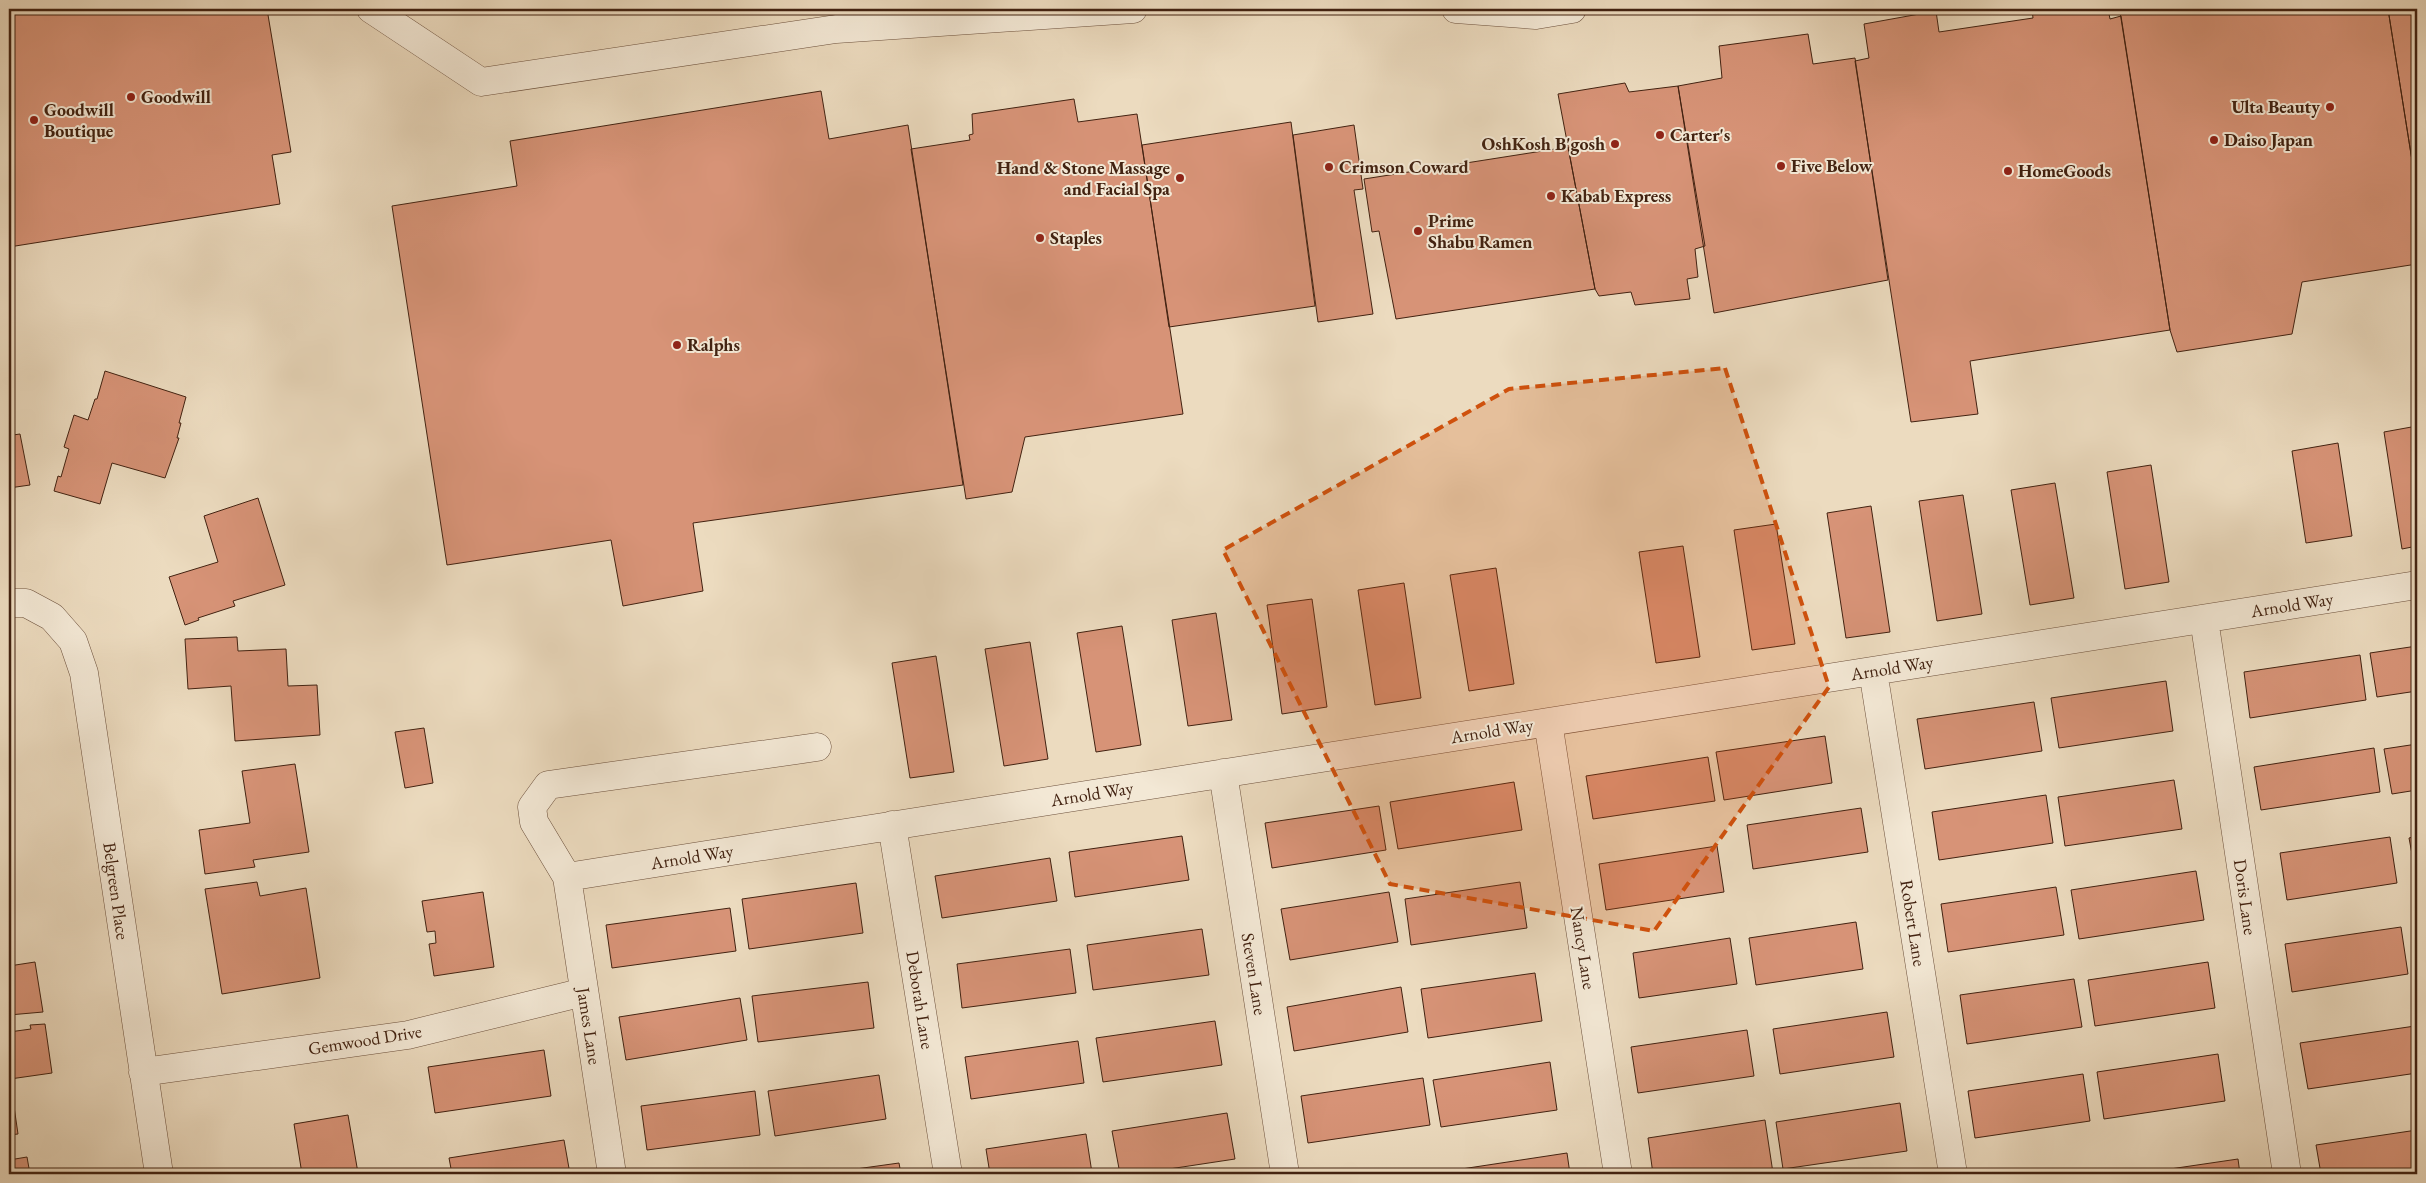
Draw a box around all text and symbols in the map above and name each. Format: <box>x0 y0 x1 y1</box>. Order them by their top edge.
place label: Goodwill <box>141 85 211 108</box>
marker: Goodwill <box>125 91 137 103</box>
place label: Ulta Beauty <box>2231 95 2320 118</box>
place label: Goodwill Boutique <box>44 98 114 142</box>
marker: Ulta Beauty <box>2324 101 2336 113</box>
marker: Goodwill Boutique <box>28 114 40 126</box>
place label: Carter's <box>1670 123 1730 146</box>
place label: Daiso Japan <box>2224 128 2313 151</box>
marker: Carter's <box>1654 129 1666 141</box>
place label: OshKosh B'gosh <box>1482 132 1605 155</box>
marker: Daiso Japan <box>2208 134 2220 146</box>
marker: OshKosh B'gosh <box>1609 138 1621 150</box>
place label: Five Below <box>1791 154 1873 177</box>
place label: Crimson Coward <box>1339 155 1469 178</box>
place label: Hand & Stone Massage and Facial Spa <box>997 156 1170 200</box>
place label: HomeGoods <box>2018 159 2111 182</box>
marker: Five Below <box>1775 160 1787 172</box>
marker: Crimson Coward <box>1323 161 1335 173</box>
marker: HomeGoods <box>2002 165 2014 177</box>
marker: Hand & Stone Massage and Facial Spa <box>1174 172 1186 184</box>
place label: Kabab Express <box>1561 184 1671 207</box>
marker: Kabab Express <box>1545 190 1557 202</box>
place label: Prime Shabu Ramen <box>1428 209 1533 253</box>
marker: Prime Shabu Ramen <box>1412 225 1424 237</box>
place label: Staples <box>1050 226 1102 249</box>
marker: Staples <box>1034 232 1046 244</box>
place label: Ralphs <box>687 333 740 356</box>
marker: Ralphs <box>671 339 683 351</box>
street label: Arnold Way <box>2248 587 2335 623</box>
street label: Arnold Way <box>1848 650 1935 686</box>
street label: Arnold Way <box>1448 713 1535 749</box>
street label: Arnold Way <box>1048 776 1135 812</box>
street label: Arnold Way <box>648 839 735 875</box>
street label: Belgreen Place <box>98 841 135 941</box>
street label: Doris Lane <box>2229 857 2262 936</box>
street label: Robert Lane <box>1895 878 1932 968</box>
street label: Nancy Lane <box>1566 905 1601 991</box>
street label: Steven Lane <box>1237 931 1272 1017</box>
street label: Deborah Lane <box>901 949 940 1051</box>
street label: James Lane <box>572 984 607 1066</box>
street label: Gemwood Drive <box>307 1019 423 1060</box>

